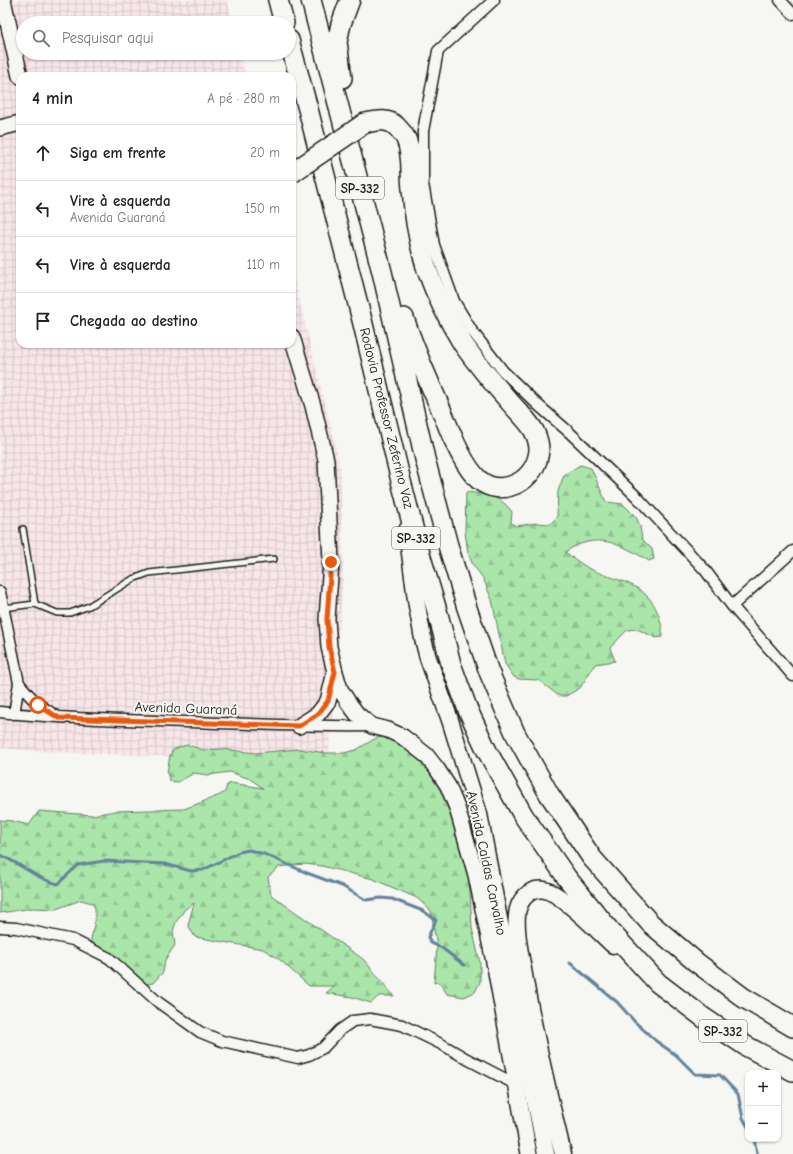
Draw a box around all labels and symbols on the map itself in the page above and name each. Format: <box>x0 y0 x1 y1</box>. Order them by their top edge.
road number: SP-332 <box>336 177 384 199</box>
street label: Rodovia Professor Zeferino Vaz <box>356 326 417 510</box>
road number: SP-332 <box>392 527 440 549</box>
route end <box>322 553 340 571</box>
route start <box>29 696 47 714</box>
street label: Avenida Guaraná <box>134 698 238 719</box>
street label: Avenida Caldas Carvalho <box>463 789 510 937</box>
road number: SP-332 <box>699 1020 747 1042</box>

